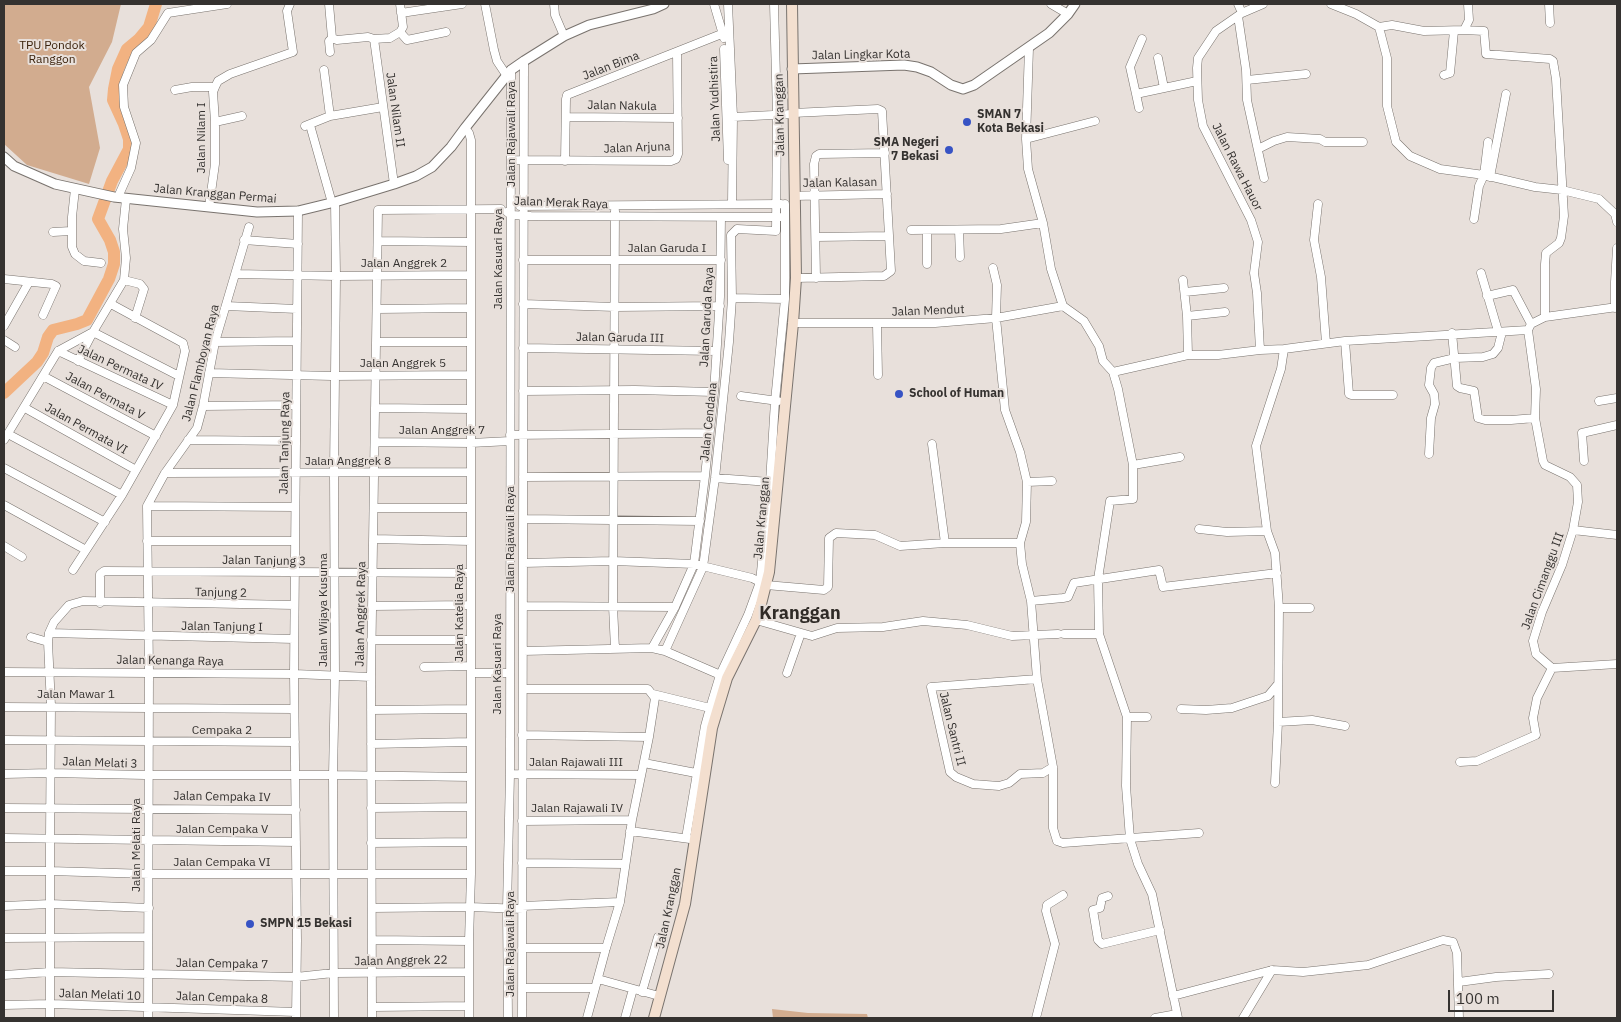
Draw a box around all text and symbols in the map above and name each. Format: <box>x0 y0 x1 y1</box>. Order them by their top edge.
park label: TPU Pondok Ranggon <box>19 39 85 67</box>
street label: Jalan Lingkar Kota <box>812 47 910 63</box>
street label: Jalan Bima <box>581 49 641 83</box>
street label: Jalan Yudhistira <box>706 56 724 142</box>
street label: Jalan Nilam II <box>383 71 407 149</box>
street label: Jalan Kranggan <box>772 73 788 157</box>
street label: Jalan Rajawali Raya <box>505 81 519 187</box>
street label: Jalan Nakula <box>587 98 657 114</box>
street label: Jalan Nilam I <box>195 102 209 174</box>
place label: SMAN 7 Kota Bekasi <box>977 108 1044 136</box>
marker: SMAN 7 Kota Bekasi <box>961 116 973 128</box>
street label: Jalan Rawa Hauor <box>1209 121 1265 213</box>
place label: SMA Negeri 7 Bekasi <box>874 136 939 164</box>
street label: Jalan Arjuna <box>603 140 671 156</box>
marker: SMA Negeri 7 Bekasi <box>943 144 955 156</box>
street label: Jalan Kalasan <box>803 175 877 191</box>
street label: Jalan Kranggan Permai <box>153 181 277 207</box>
street label: Jalan Merak Raya <box>514 194 608 212</box>
street label: Jalan Kasuari Raya <box>492 208 506 310</box>
street label: Jalan Garuda I <box>628 242 706 256</box>
street label: Jalan Anggrek 2 <box>361 257 447 271</box>
street label: Jalan Garuda Raya <box>697 267 717 367</box>
street label: Jalan Flamboyan Raya <box>179 303 223 423</box>
street label: Jalan Mendut <box>891 303 965 319</box>
street label: Jalan Garuda III <box>576 330 664 346</box>
street label: Jalan Permata IV <box>75 342 165 394</box>
street label: Jalan Anggrek 5 <box>360 357 446 371</box>
street label: Jalan Permata V <box>63 369 147 423</box>
street label: Jalan Cendana <box>698 382 720 462</box>
place label: School of Human <box>909 387 1004 401</box>
marker: School of Human <box>893 388 905 400</box>
street label: Jalan Tanjung Raya <box>277 391 293 495</box>
street label: Jalan Permata VI <box>42 400 130 458</box>
street label: Jalan Anggrek 7 <box>399 424 485 438</box>
street label: Jalan Anggrek 8 <box>305 455 391 469</box>
street label: Jalan Kranggan <box>751 476 773 560</box>
street label: Jalan Rajawali Raya <box>504 486 518 592</box>
street label: Jalan Cimanggu III <box>1519 530 1567 632</box>
street label: Jalan Tanjung 3 <box>222 553 306 569</box>
street label: Jalan Wijaya Kusuma <box>317 553 331 667</box>
street label: Jalan Anggrek Raya <box>353 561 369 667</box>
street label: Jalan Katelia Raya <box>453 564 467 662</box>
street label: Tanjung 2 <box>195 585 247 601</box>
district label: Kranggan <box>759 603 841 625</box>
street label: Jalan Kasuari Raya <box>491 613 505 715</box>
street label: Jalan Tanjung I <box>181 619 263 635</box>
street label: Jalan Kenanga Raya <box>116 653 224 669</box>
street label: Jalan Mawar 1 <box>37 688 115 702</box>
street label: Jalan Santri II <box>936 690 968 768</box>
street label: Cempaka 2 <box>192 724 252 738</box>
street label: Jalan Melati 3 <box>62 754 138 772</box>
street label: Jalan Rajawali III <box>529 756 623 770</box>
street label: Jalan Cempaka IV <box>173 789 271 805</box>
street label: Jalan Melati Raya <box>130 798 144 892</box>
street label: Jalan Rajawali IV <box>531 802 623 816</box>
street label: Jalan Cempaka V <box>176 823 268 837</box>
street label: Jalan Cempaka VI <box>173 856 271 870</box>
street label: Jalan Kranggan <box>653 866 685 950</box>
street label: Jalan Rajawali Raya <box>504 891 518 997</box>
place label: SMPN 15 Bekasi <box>260 917 352 931</box>
marker: SMPN 15 Bekasi <box>244 918 256 930</box>
street label: Jalan Anggrek 22 <box>354 953 448 969</box>
street label: Jalan Cempaka 7 <box>176 956 268 972</box>
scale bar <box>1451 980 1557 1012</box>
street label: Jalan Melati 10 <box>59 986 141 1004</box>
street label: Jalan Cempaka 8 <box>176 989 268 1007</box>
text: 100 m <box>1456 989 1500 1008</box>

